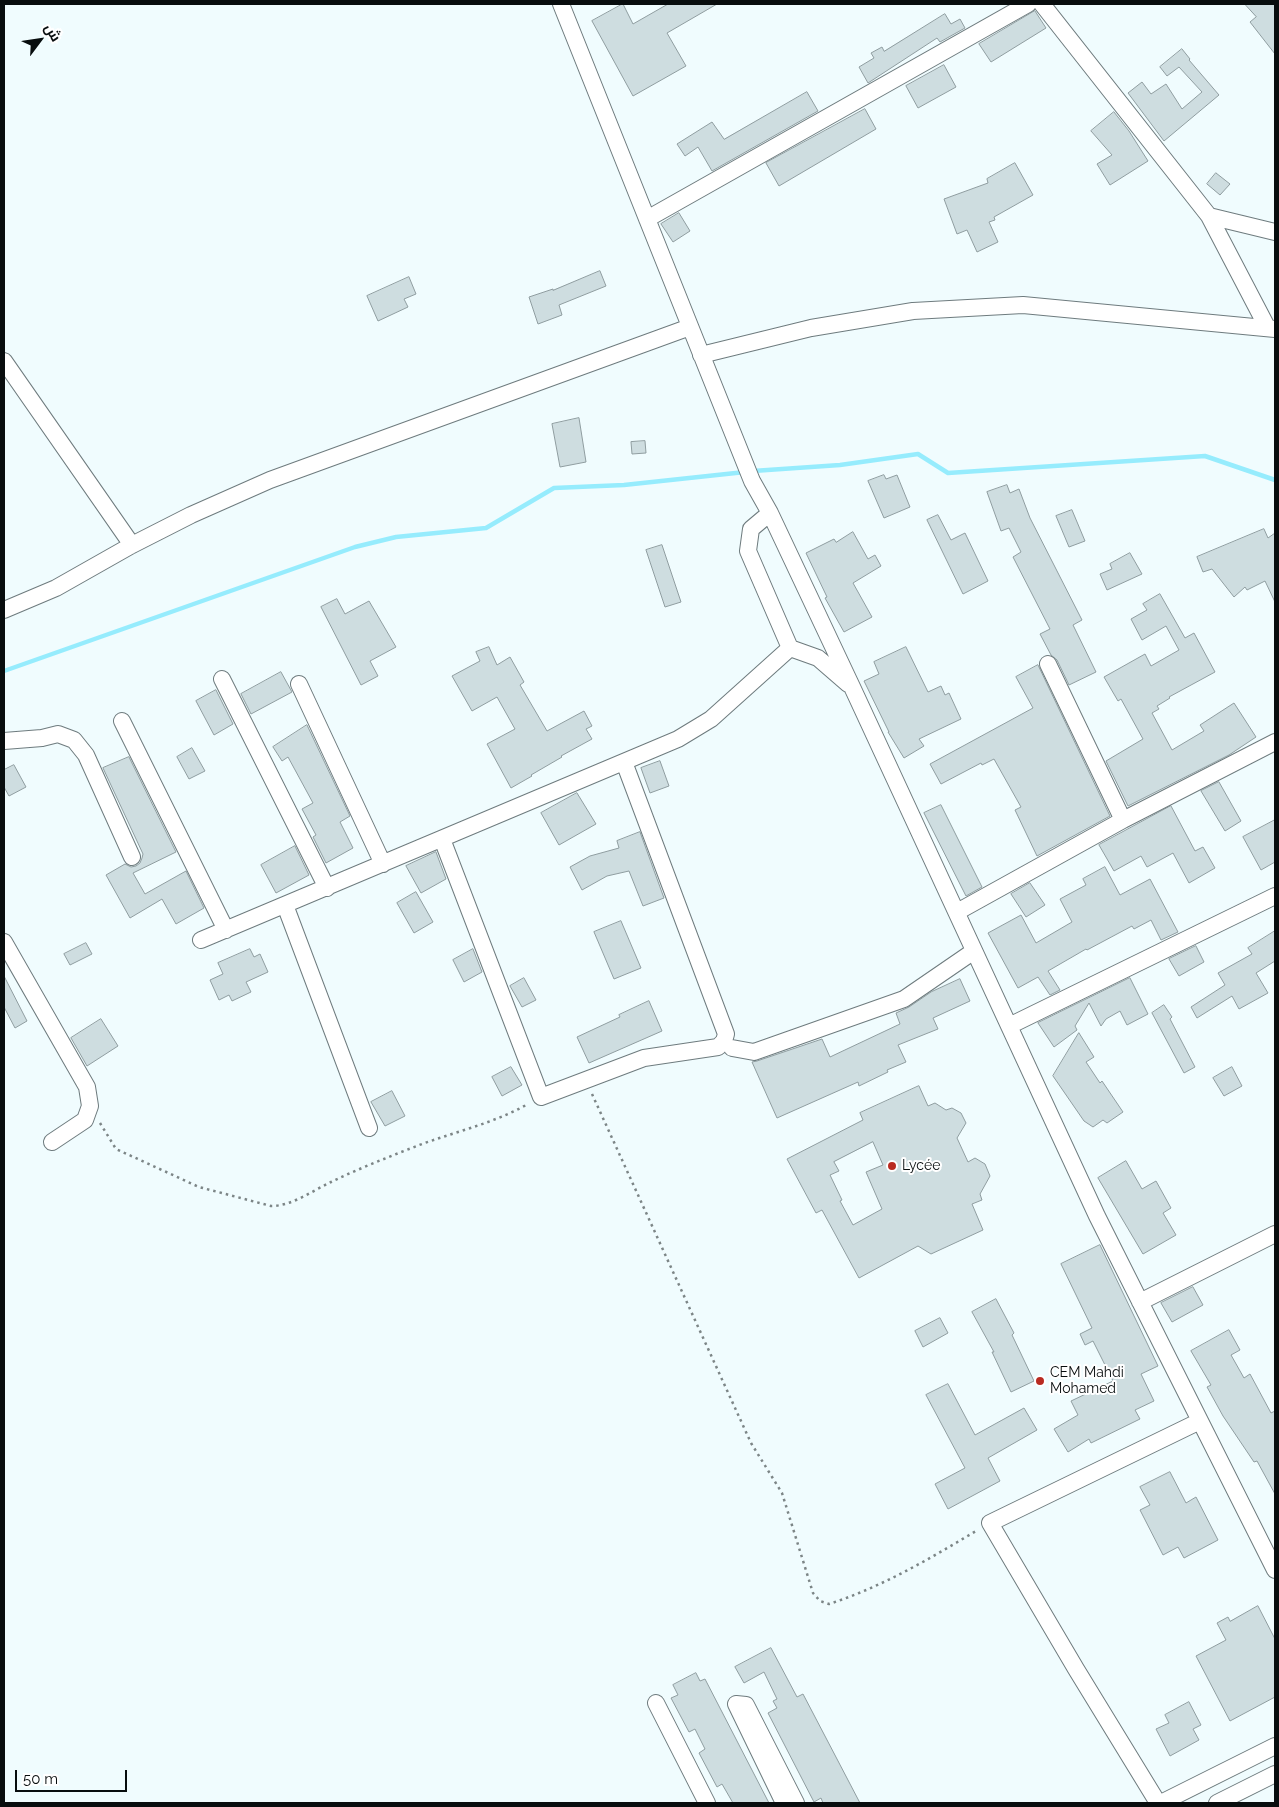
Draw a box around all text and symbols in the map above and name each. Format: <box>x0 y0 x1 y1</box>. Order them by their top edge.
north arrow <box>15 15 65 65</box>
text: ش <box>41 20 64 44</box>
place label: Lycée <box>902 1158 940 1174</box>
marker: Lycée <box>886 1160 898 1172</box>
place label: CEM Mahdi Mohamed <box>1050 1365 1124 1398</box>
marker: CEM Mahdi Mohamed <box>1034 1375 1046 1387</box>
scale bar <box>18 1760 130 1792</box>
text: 50 m <box>23 1770 58 1788</box>

